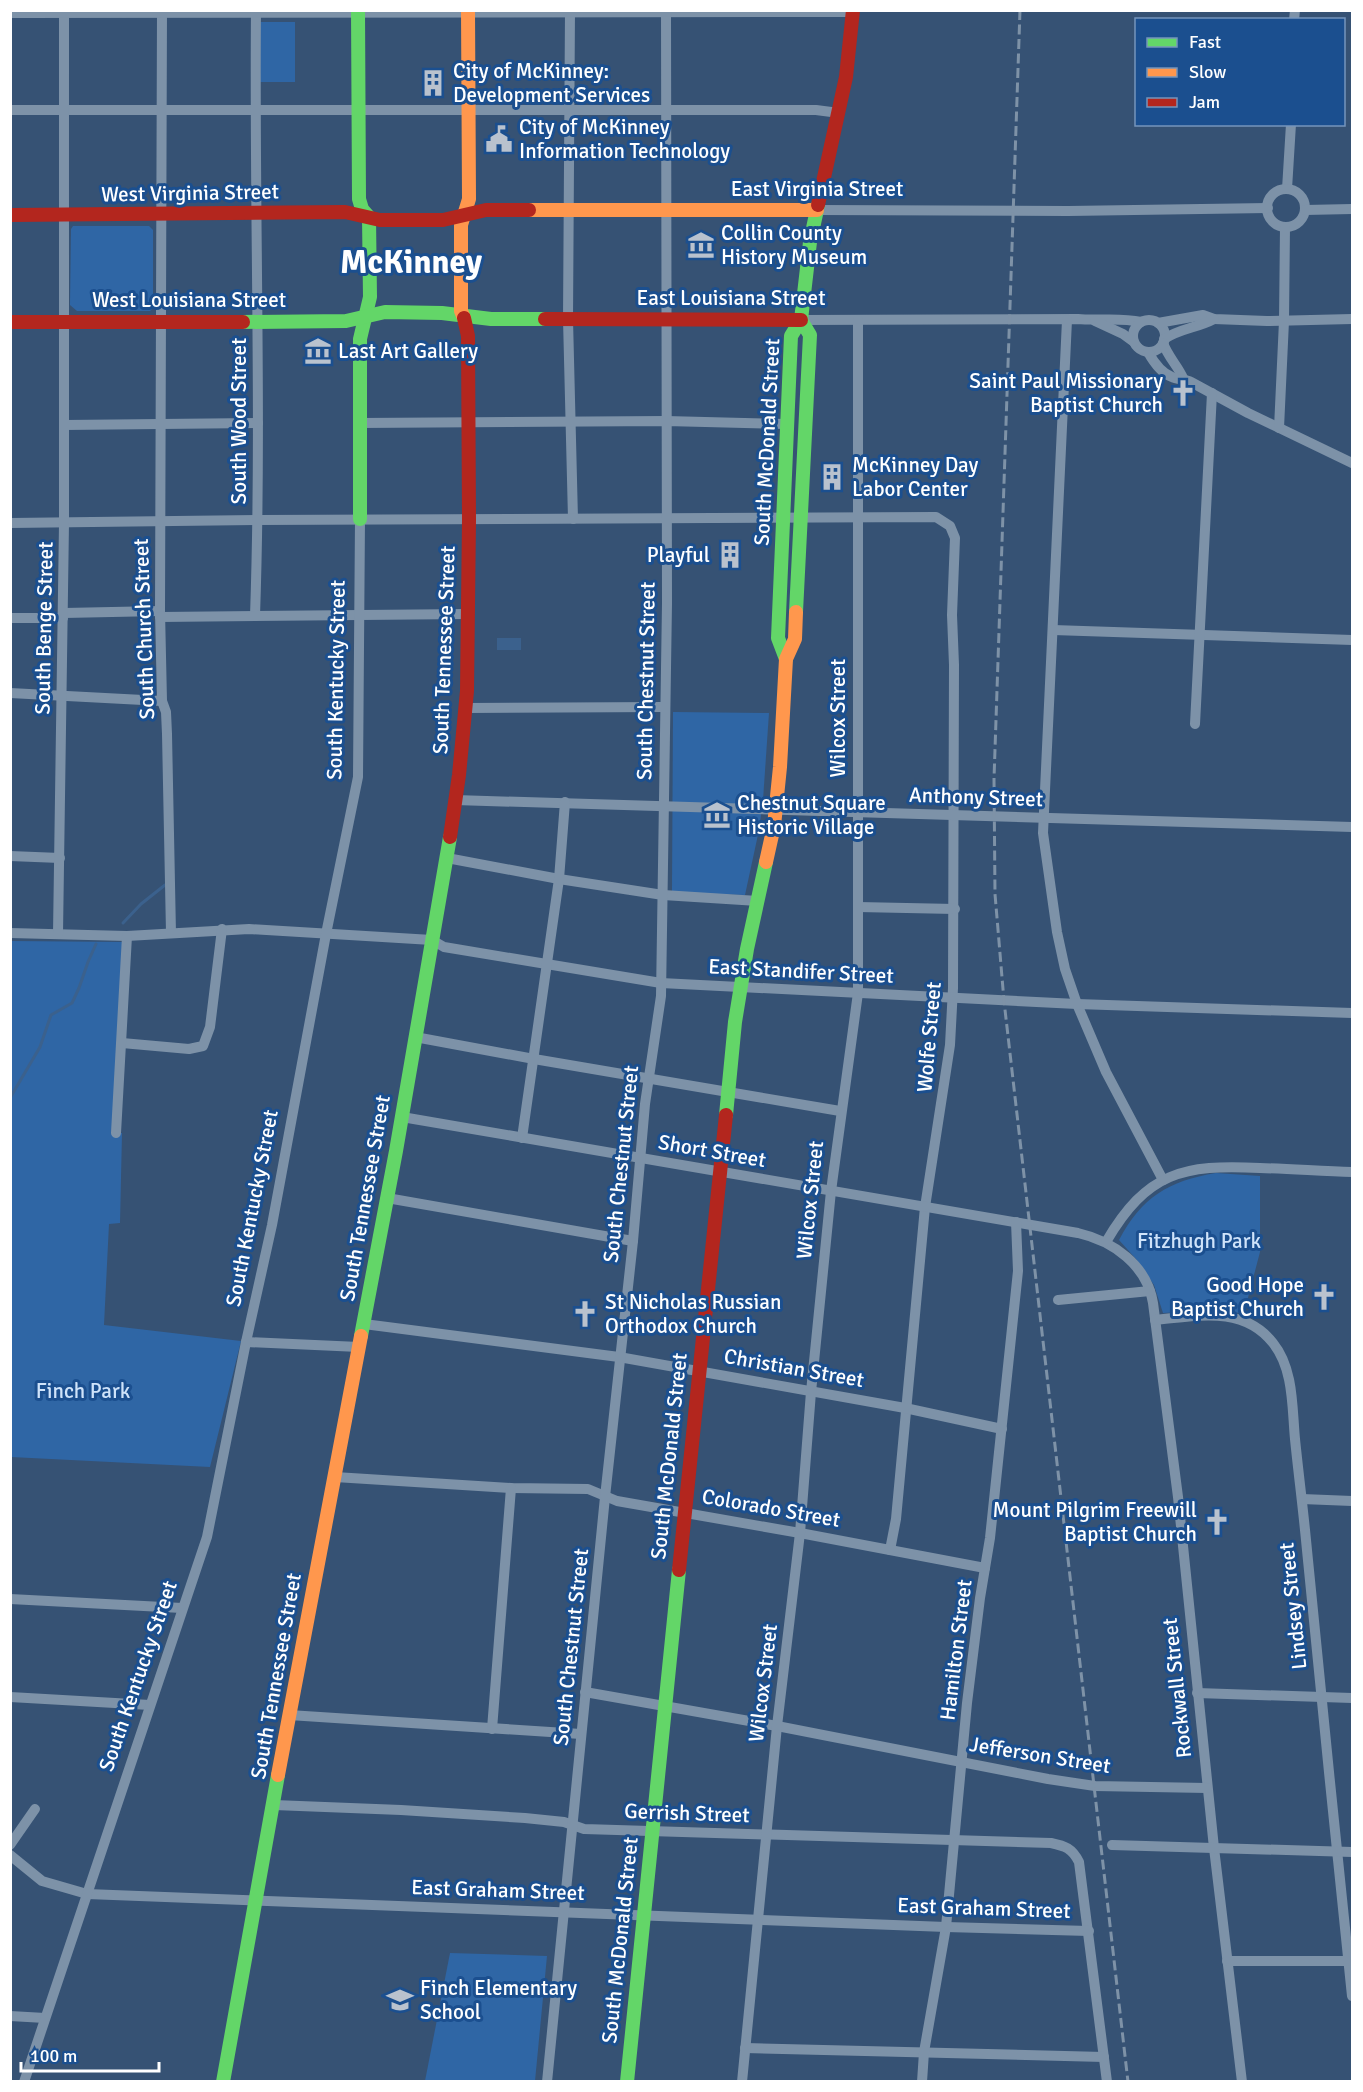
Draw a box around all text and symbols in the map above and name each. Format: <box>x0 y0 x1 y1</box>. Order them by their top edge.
legend <box>1135 18 1345 126</box>
text: Fast <box>1189 31 1221 53</box>
place label: City of McKinney: Development Services <box>453 58 650 108</box>
text: Slow <box>1189 61 1226 83</box>
building icon: City of McKinney: Development Services <box>418 68 448 98</box>
text: Jam <box>1189 91 1220 113</box>
place label: City of McKinney Information Technology <box>519 114 730 164</box>
public building icon: City of McKinney Information Technology <box>484 124 514 154</box>
street label: East Virginia Street <box>731 176 903 202</box>
street label: West Virginia Street <box>101 178 279 208</box>
place label: Collin County History Museum <box>721 220 867 270</box>
museum icon: Collin County History Museum <box>686 230 716 260</box>
district label: McKinney <box>340 242 483 283</box>
street label: East Louisiana Street <box>637 285 825 311</box>
street label: West Louisiana Street <box>92 287 286 313</box>
museum icon: Last Art Gallery <box>303 336 333 366</box>
street label: South Wood Street <box>226 338 252 504</box>
place label: Last Art Gallery <box>338 338 478 364</box>
street label: South McDonald Street <box>749 338 785 546</box>
place label: Saint Paul Missionary Baptist Church <box>969 368 1163 418</box>
church icon: Saint Paul Missionary Baptist Church <box>1168 378 1198 408</box>
place label: McKinney Day Labor Center <box>852 452 978 502</box>
building icon: McKinney Day Labor Center <box>817 462 847 492</box>
street label: South Church Street <box>128 538 160 720</box>
building icon: Playful <box>715 540 745 570</box>
street label: South Benge Street <box>29 541 59 715</box>
place label: Playful <box>647 542 710 568</box>
street label: South Tennessee Street <box>427 545 461 755</box>
street label: South Kentucky Street <box>321 580 351 780</box>
street label: South Chestnut Street <box>631 582 661 780</box>
street label: Wilcox Street <box>825 659 851 777</box>
street label: Anthony Street <box>908 782 1044 812</box>
place label: Chestnut Square Historic Village <box>737 790 886 840</box>
museum icon: Chestnut Square Historic Village <box>702 800 732 830</box>
street label: East Standifer Street <box>708 953 894 989</box>
street label: Wolfe Street <box>911 981 947 1093</box>
street label: South Chestnut Street <box>598 1064 644 1264</box>
street label: South Tennessee Street <box>334 1093 396 1303</box>
street label: South Kentucky Street <box>220 1107 284 1309</box>
street label: Short Street <box>656 1129 768 1173</box>
street label: Wilcox Street <box>791 1140 829 1260</box>
park label: Fitzhugh Park <box>1137 1228 1261 1254</box>
place label: Good Hope Baptist Church <box>1171 1272 1304 1322</box>
church icon: Good Hope Baptist Church <box>1309 1282 1339 1312</box>
place label: St Nicholas Russian Orthodox Church <box>605 1289 781 1339</box>
church icon: St Nicholas Russian Orthodox Church <box>570 1299 600 1329</box>
street label: Christian Street <box>722 1343 866 1393</box>
street label: South McDonald Street <box>645 1351 693 1561</box>
park label: Finch Park <box>36 1378 131 1404</box>
street label: Colorado Street <box>700 1483 842 1533</box>
place label: Mount Pilgrim Freewill Baptist Church <box>993 1497 1197 1547</box>
church icon: Mount Pilgrim Freewill Baptist Church <box>1202 1507 1232 1537</box>
street label: Lindsey Street <box>1273 1541 1313 1671</box>
street label: South Chestnut Street <box>548 1547 594 1747</box>
street label: South Tennessee Street <box>245 1571 307 1781</box>
street label: South Kentucky Street <box>93 1577 183 1775</box>
street label: Hamilton Street <box>934 1578 978 1722</box>
street label: Rockwall Street <box>1157 1617 1197 1759</box>
street label: Wilcox Street <box>743 1622 783 1744</box>
street label: Jefferson Street <box>968 1731 1112 1779</box>
street label: Gerrish Street <box>624 1798 750 1828</box>
street label: South McDonald Street <box>596 1835 644 2045</box>
street label: East Graham Street <box>411 1874 585 1906</box>
street label: East Graham Street <box>897 1892 1071 1924</box>
place label: Finch Elementary School <box>420 1975 577 2025</box>
school or university icon: Finch Elementary School <box>385 1985 415 2015</box>
scale bar <box>21 2035 159 2073</box>
text: 100 m <box>30 2045 77 2067</box>

